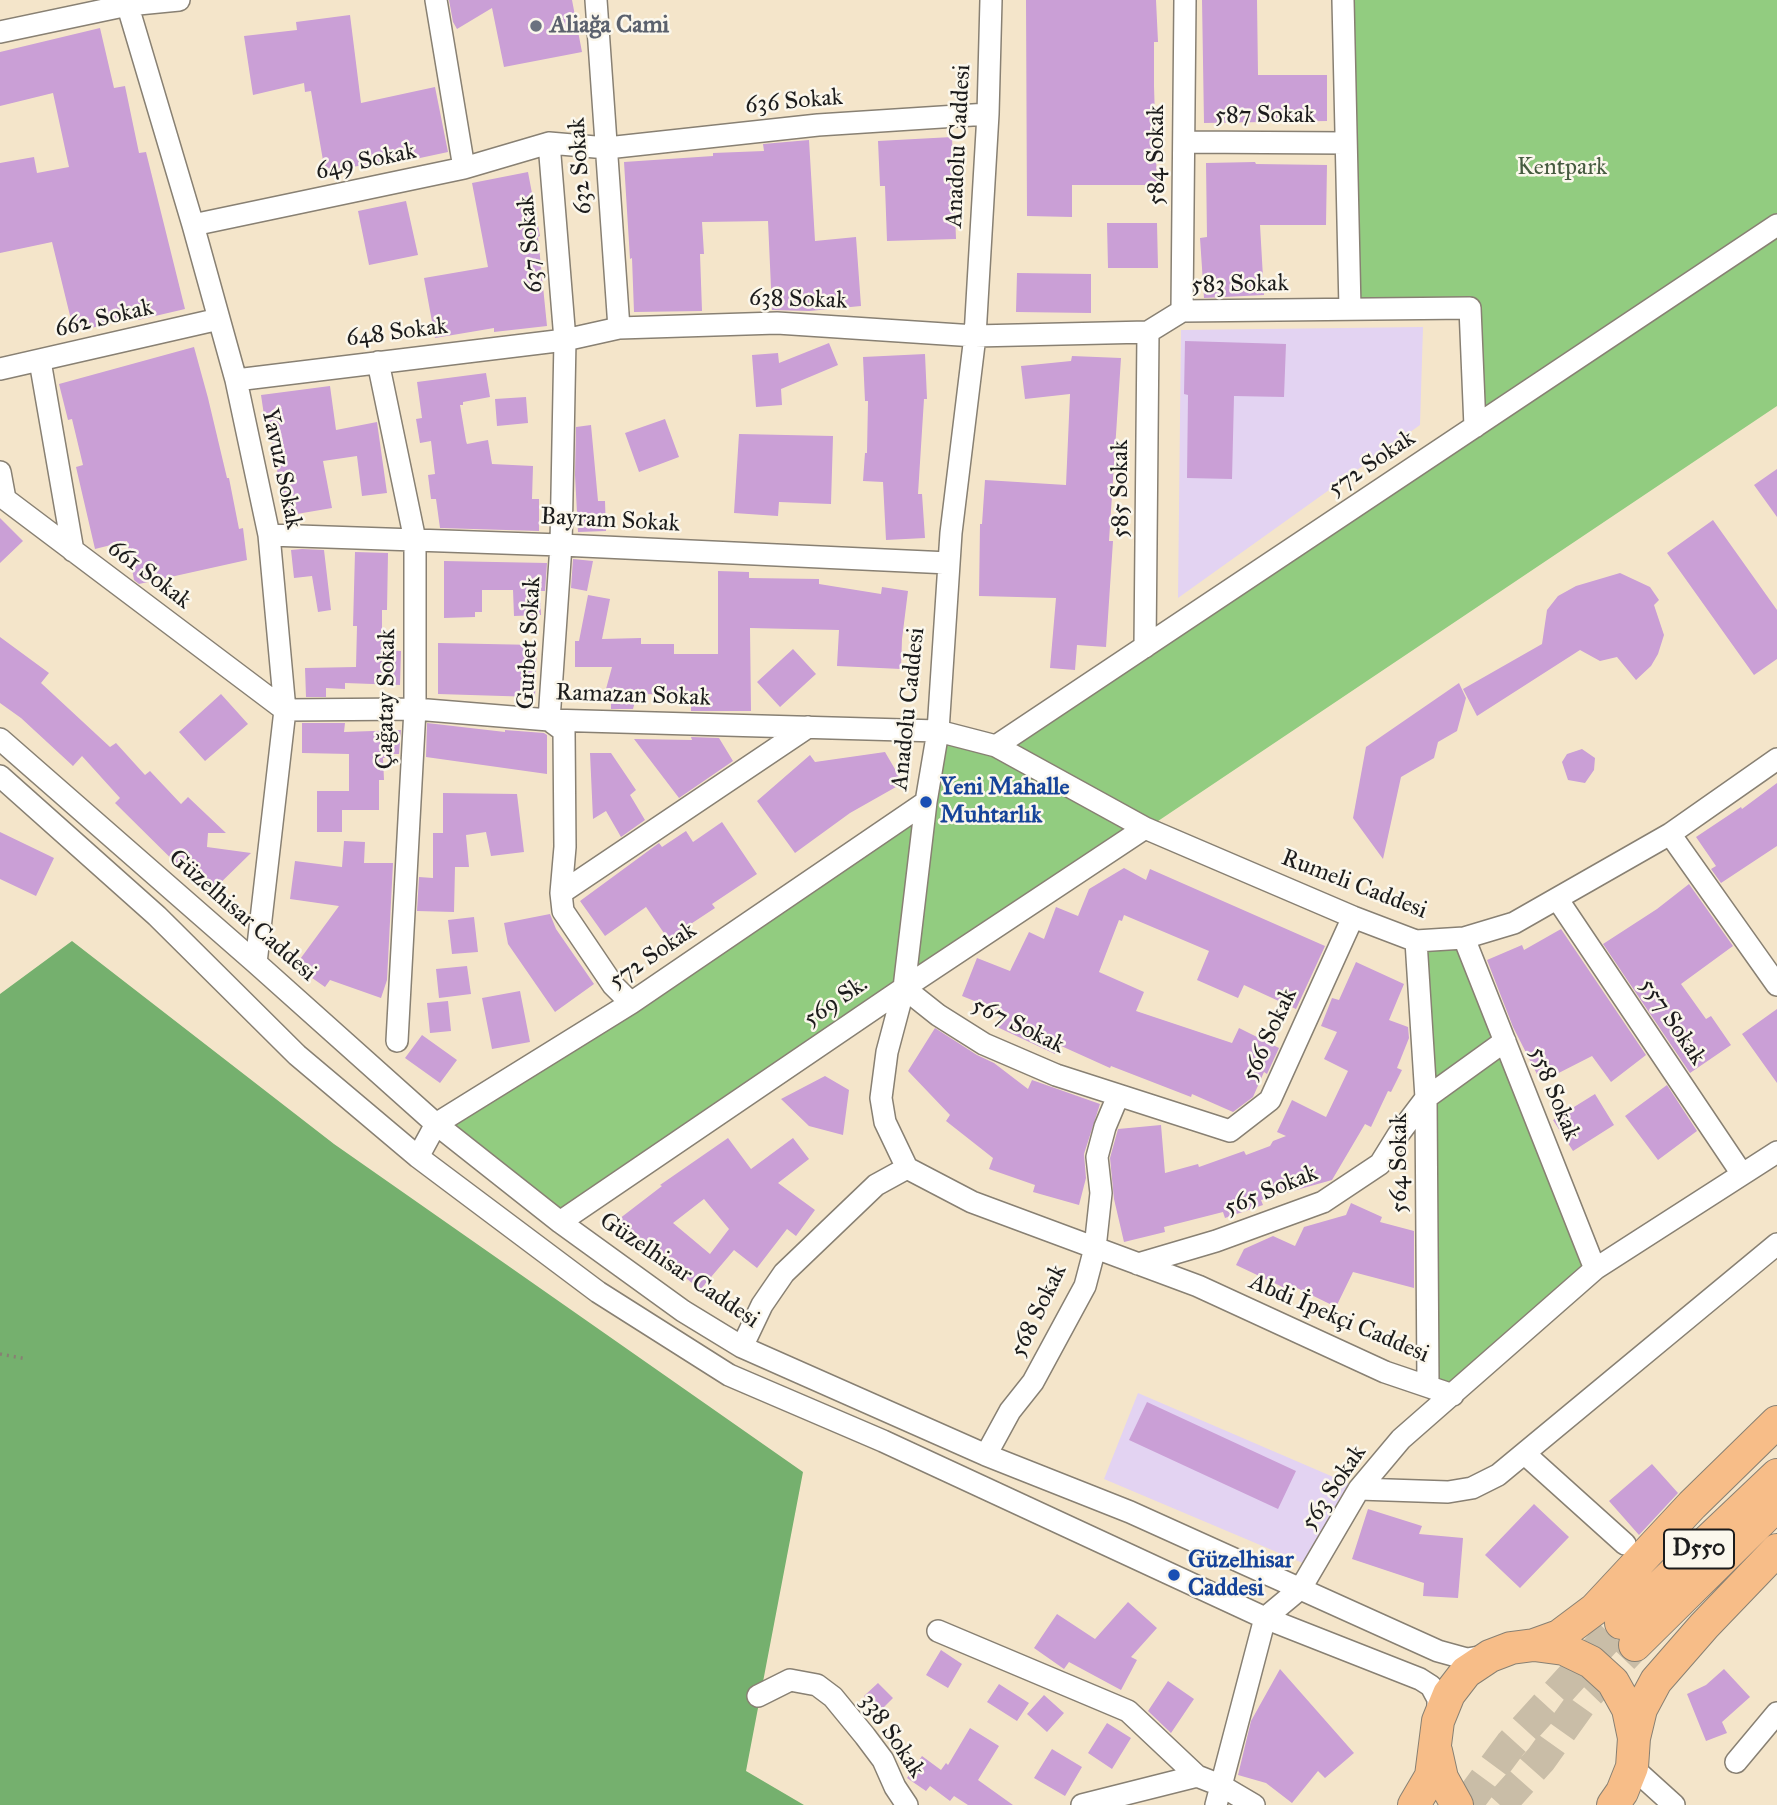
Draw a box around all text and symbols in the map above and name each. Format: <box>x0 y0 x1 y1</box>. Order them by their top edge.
place label: Aliağa Cami <box>550 12 669 40</box>
marker: Aliağa Cami <box>528 18 544 34</box>
street label: Anadolu Caddesi <box>940 63 978 229</box>
street label: 636 Sokak <box>744 83 844 121</box>
street label: 587 Sokak <box>1215 102 1315 130</box>
street label: 584 Sokak <box>1143 105 1171 205</box>
street label: 632 Sokak <box>563 116 599 216</box>
street label: 649 Sokak <box>313 137 419 187</box>
park label: Kentpark <box>1517 154 1607 182</box>
street label: 637 Sokak <box>512 194 550 294</box>
street label: 583 Sokak <box>1191 270 1289 300</box>
street label: 638 Sokak <box>748 284 848 316</box>
street label: 662 Sokak <box>52 294 156 344</box>
street label: 648 Sokak <box>345 312 449 354</box>
street label: Yavuz Sokak <box>254 406 308 532</box>
street label: 572 Sokak <box>1323 424 1421 504</box>
street label: 585 Sokak <box>1107 440 1135 538</box>
street label: Bayram Sokak <box>539 503 681 539</box>
street label: 661 Sokak <box>101 534 197 616</box>
street label: Gurbet Sokak <box>512 576 548 710</box>
street label: Anadolu Caddesi <box>886 626 932 792</box>
street label: Çağatay Sokak <box>371 628 403 770</box>
street label: Ramazan Sokak <box>555 679 711 713</box>
place label: Yeni Mahalle Muhtarlık <box>940 774 1070 830</box>
marker: Yeni Mahalle Muhtarlık <box>918 794 934 810</box>
street label: Güzelhisar Caddesi <box>162 844 322 988</box>
street label: Rumeli Caddesi <box>1277 844 1431 926</box>
street label: 572 Sokak <box>604 916 702 996</box>
street label: 569 Sk. <box>798 970 874 1034</box>
street label: 557 Sokak <box>1632 973 1712 1071</box>
street label: 566 Sokak <box>1236 984 1304 1086</box>
street label: 567 Sokak <box>967 991 1069 1061</box>
street label: 558 Sokak <box>1522 1043 1586 1145</box>
street label: 564 Sokak <box>1386 1113 1414 1213</box>
street label: 565 Sokak <box>1220 1159 1322 1223</box>
street label: Güzelhisar Caddesi <box>593 1207 765 1335</box>
street label: 568 Sokak <box>1004 1260 1074 1362</box>
street label: Abdi İpekçi Caddesi <box>1245 1268 1433 1370</box>
street label: 563 Sokak <box>1295 1440 1373 1536</box>
road number: D550 <box>1664 1530 1734 1568</box>
place label: Güzelhisar Caddesi <box>1188 1547 1294 1603</box>
marker: Güzelhisar Caddesi <box>1166 1567 1182 1583</box>
street label: 338 Sokak <box>853 1688 931 1784</box>

